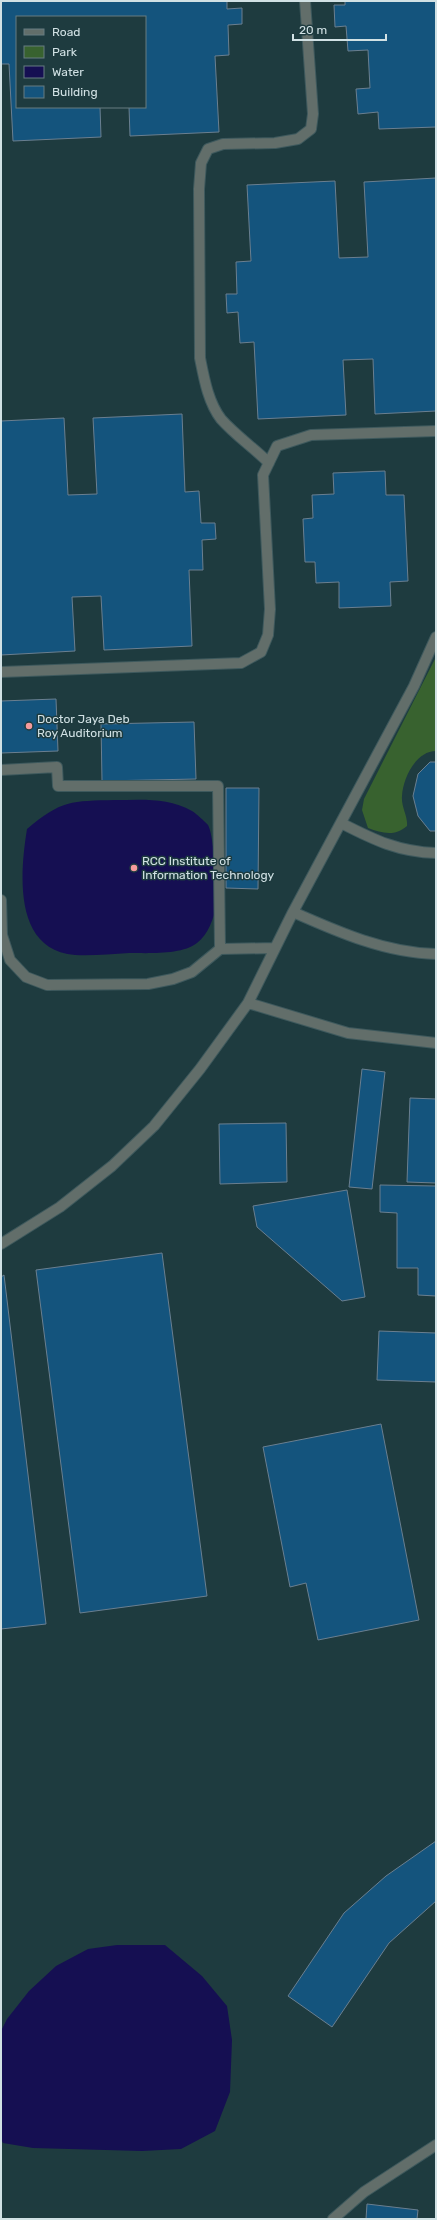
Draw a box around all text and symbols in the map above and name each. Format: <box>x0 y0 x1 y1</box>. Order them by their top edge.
legend <box>16 16 146 108</box>
scale bar <box>293 16 386 42</box>
text: 20 m <box>299 23 327 37</box>
text: Road <box>52 25 80 39</box>
text: Park <box>52 45 78 59</box>
text: Water <box>52 65 84 79</box>
text: Building <box>52 85 98 99</box>
place label: Doctor Jaya Deb Roy Auditorium <box>37 712 130 740</box>
marker: Doctor Jaya Deb Roy Auditorium <box>24 721 34 731</box>
place label: RCC Institute of Information Technology <box>142 854 275 882</box>
marker: RCC Institute of Information Technology <box>129 863 139 873</box>

